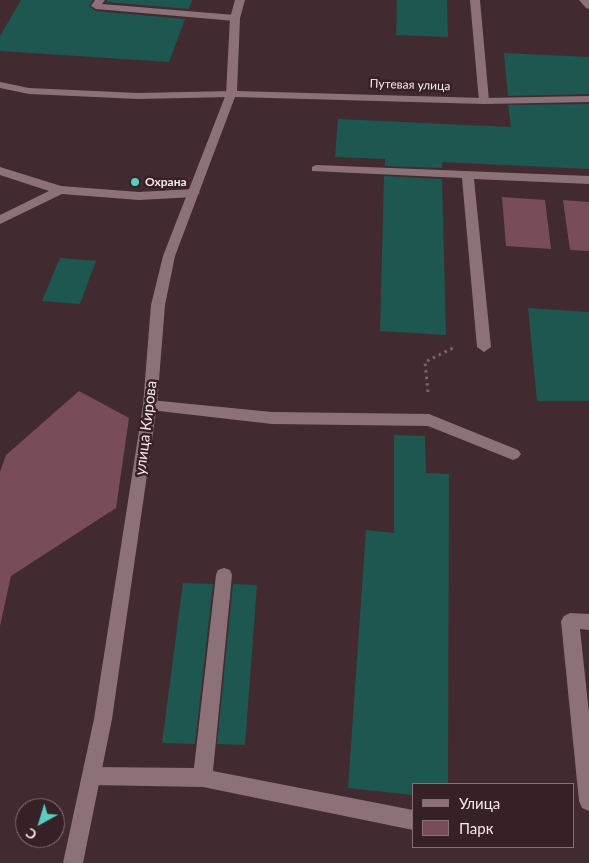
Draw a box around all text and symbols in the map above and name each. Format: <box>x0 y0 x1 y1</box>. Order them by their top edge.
street label: Путевая улица <box>369 76 451 94</box>
place label: Охрана <box>145 175 187 189</box>
marker: Охрана <box>129 176 141 188</box>
street label: улица Кирова <box>131 380 161 476</box>
legend <box>412 783 574 848</box>
text: Улица <box>459 794 500 812</box>
north arrow <box>15 798 65 848</box>
text: Парк <box>459 819 493 837</box>
text: С <box>22 825 40 844</box>

